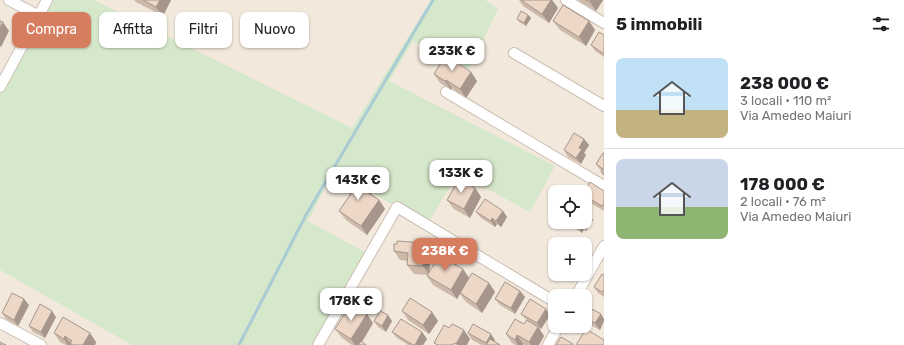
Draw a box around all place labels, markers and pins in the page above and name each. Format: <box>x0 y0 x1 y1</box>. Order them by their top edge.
pin: 233K € <box>419 38 485 72</box>
pin: 133K € <box>428 160 494 194</box>
pin: 143K € <box>325 167 391 201</box>
pin: 238K € <box>412 238 478 272</box>
pin: 178K € <box>318 288 384 322</box>

